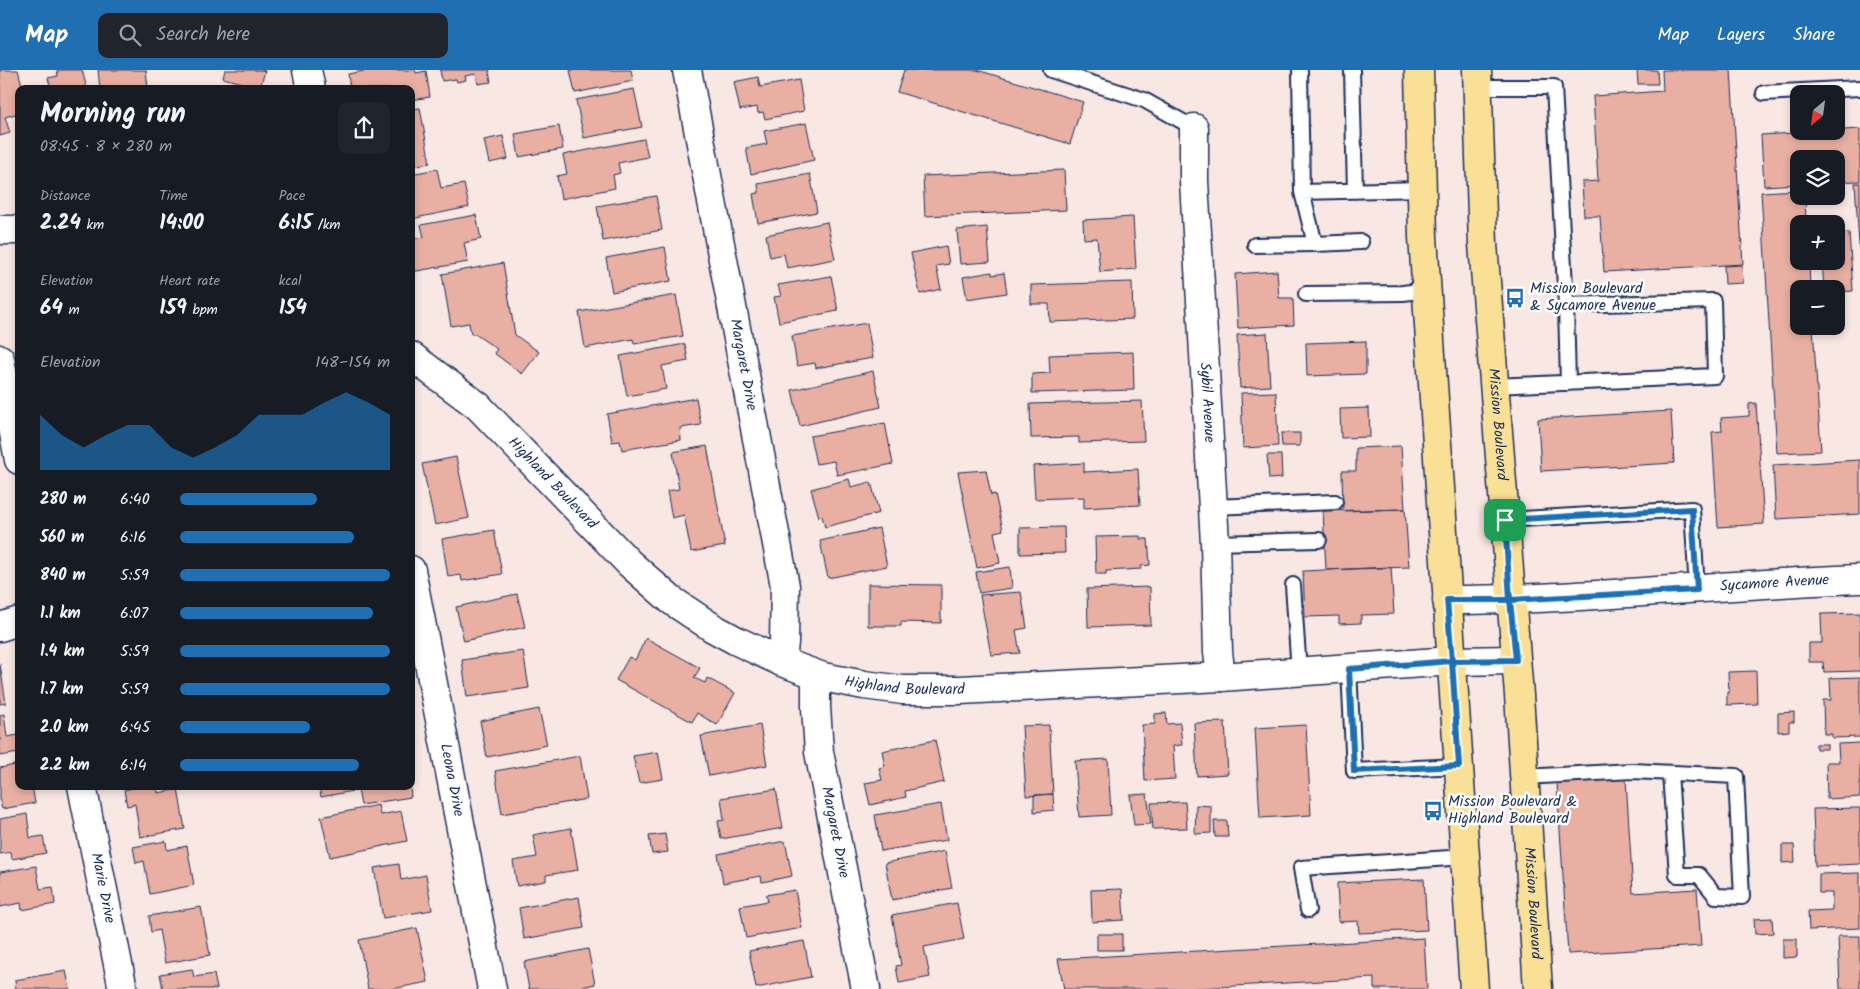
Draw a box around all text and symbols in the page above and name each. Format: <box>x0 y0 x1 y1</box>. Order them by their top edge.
search box <box>98 13 448 58</box>
text: Map <box>25 16 68 55</box>
text: Search here <box>156 20 250 50</box>
icon: search <box>116 21 144 49</box>
text: Map <box>1658 21 1689 50</box>
text: Layers <box>1717 21 1765 50</box>
text: Share <box>1793 21 1835 50</box>
north arrow <box>1790 85 1845 140</box>
map controls <box>1790 85 1845 335</box>
text: Morning run <box>40 92 186 137</box>
button: share <box>338 102 390 154</box>
text: 08:45 · 8 × 280 m <box>40 134 172 159</box>
button: layers <box>1790 150 1845 205</box>
text: Distance <box>40 185 90 207</box>
text: Time <box>159 185 188 207</box>
text: Pace <box>279 185 305 207</box>
text: 2.24 <box>40 207 81 240</box>
text: 14:00 <box>159 207 204 240</box>
text: 6:15 <box>279 207 312 240</box>
text: km <box>81 214 104 236</box>
text: /km <box>312 214 340 236</box>
button: + <box>1790 215 1845 270</box>
text: Elevation <box>40 270 93 292</box>
text: Heart rate <box>159 270 220 292</box>
text: kcal <box>279 270 301 292</box>
place label: Mission Boulevard & Sycamore Avenue <box>1530 277 1656 318</box>
button: − <box>1790 280 1845 335</box>
bus stop icon: Mission Boulevard & Sycamore Avenue <box>1504 287 1526 309</box>
text: 64 <box>40 292 63 325</box>
text: 159 <box>159 292 187 325</box>
text: 154 <box>279 292 307 325</box>
text: m <box>63 299 80 321</box>
text: bpm <box>187 299 218 321</box>
street label: Margaret Drive <box>723 317 763 413</box>
text: Elevation <box>40 350 101 375</box>
text: 148–154 m <box>315 350 390 375</box>
street label: Sybil Avenue <box>1193 362 1221 444</box>
street label: Mission Boulevard <box>1481 367 1514 482</box>
street label: Highland Boulevard <box>502 431 603 536</box>
text: 280 m <box>40 487 86 512</box>
text: 6:40 <box>120 487 150 512</box>
pin <box>1484 499 1526 541</box>
icon: arrive <box>1491 506 1519 534</box>
text: 560 m <box>40 525 84 550</box>
text: 6:16 <box>120 525 147 550</box>
text: 840 m <box>40 563 86 588</box>
text: 5:59 <box>120 563 149 588</box>
street label: Sycamore Avenue <box>1719 568 1830 599</box>
text: 1.1 km <box>40 601 81 626</box>
text: 6:07 <box>120 601 148 626</box>
text: 1.4 km <box>40 639 85 664</box>
text: 5:59 <box>120 639 149 664</box>
street label: Highland Boulevard <box>842 669 966 702</box>
text: 1.7 km <box>40 677 83 702</box>
text: 5:59 <box>120 677 149 702</box>
text: 2.0 km <box>40 715 88 740</box>
text: 6:45 <box>120 715 150 740</box>
street label: Leona Drive <box>433 741 470 819</box>
text: 2.2 km <box>40 753 90 778</box>
text: 6:14 <box>120 753 147 778</box>
street label: Margaret Drive <box>814 784 856 880</box>
place label: Mission Boulevard & Highland Boulevard <box>1448 790 1577 831</box>
bus stop icon: Mission Boulevard & Highland Boulevard <box>1422 800 1444 822</box>
street label: Mission Boulevard <box>1517 846 1548 960</box>
street label: Marie Drive <box>84 850 121 926</box>

